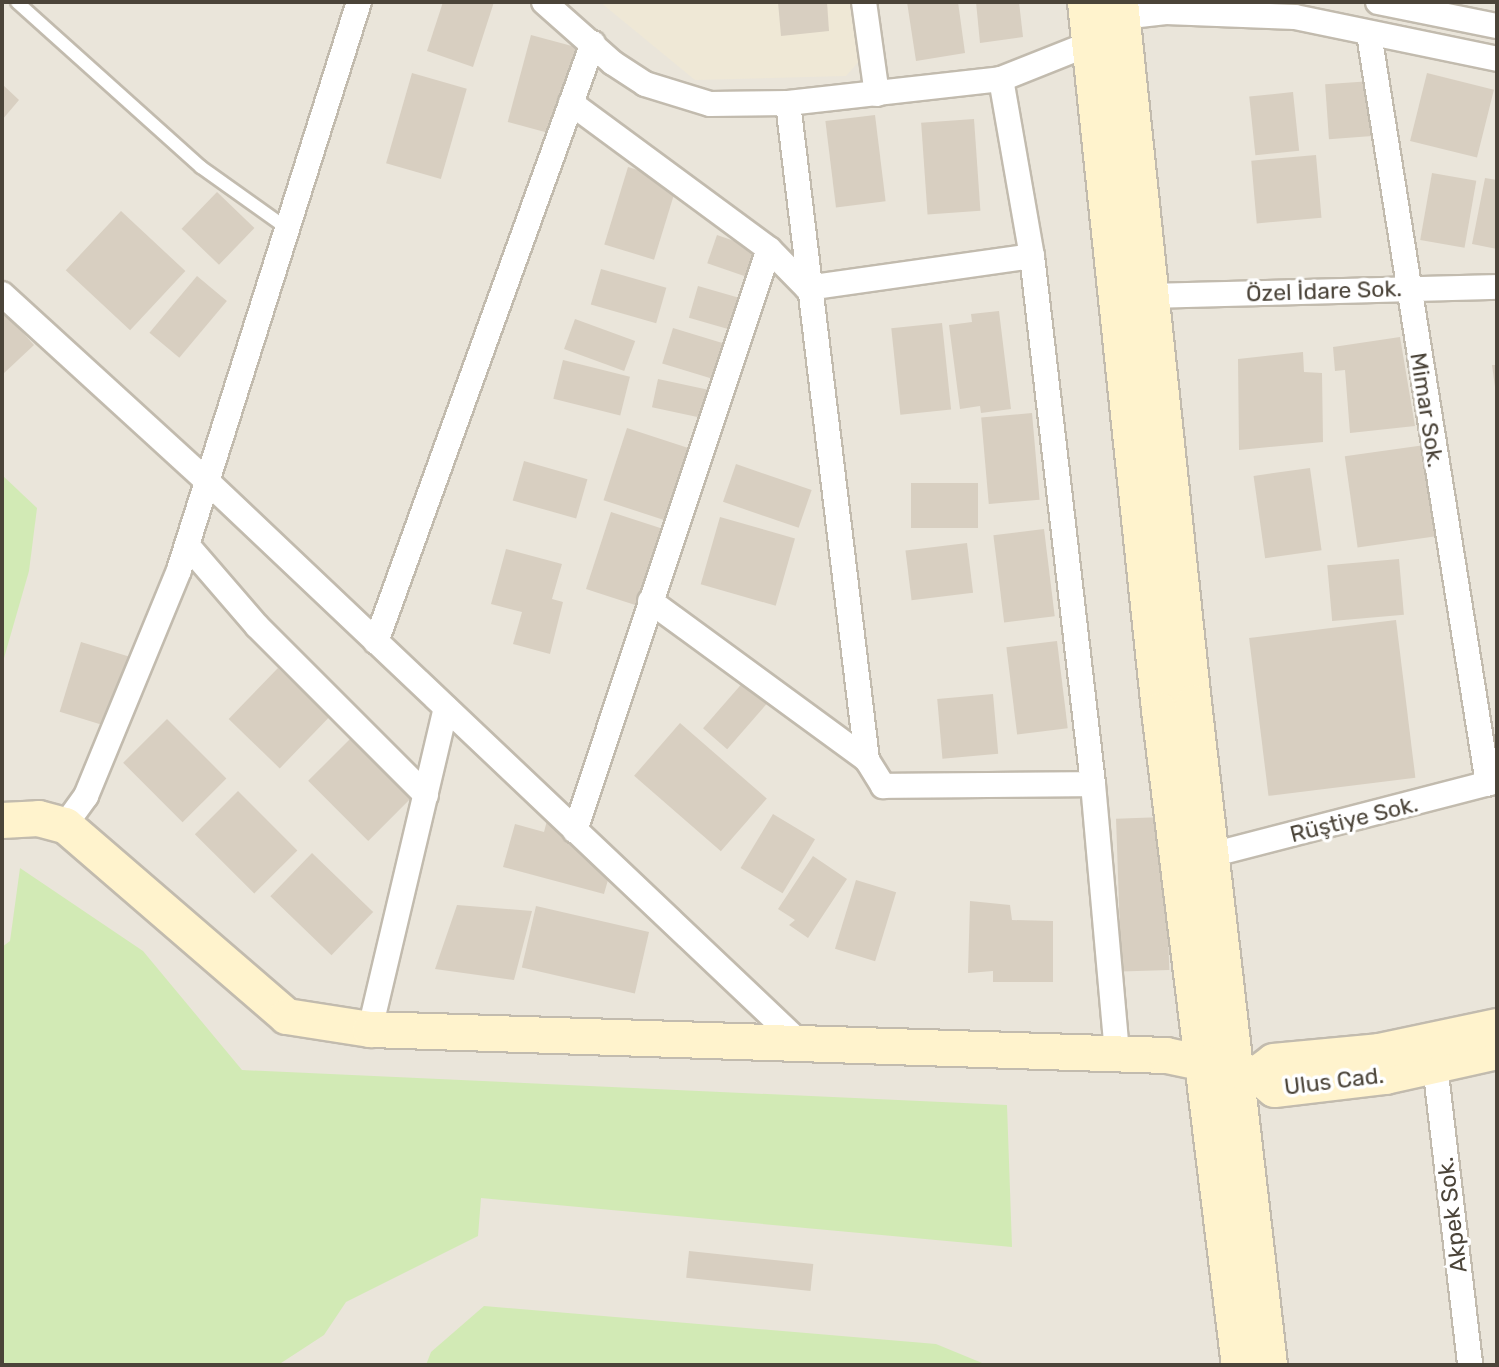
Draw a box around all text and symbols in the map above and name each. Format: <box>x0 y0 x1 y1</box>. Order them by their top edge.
street label: Özel İdare Sok. <box>1246 274 1402 308</box>
street label: Mimar Sok. <box>1404 350 1450 470</box>
street label: Rüştiye Sok. <box>1287 790 1421 848</box>
street label: Ulus Cad. <box>1282 1061 1386 1101</box>
street label: Akpek Sok. <box>1431 1155 1473 1275</box>

